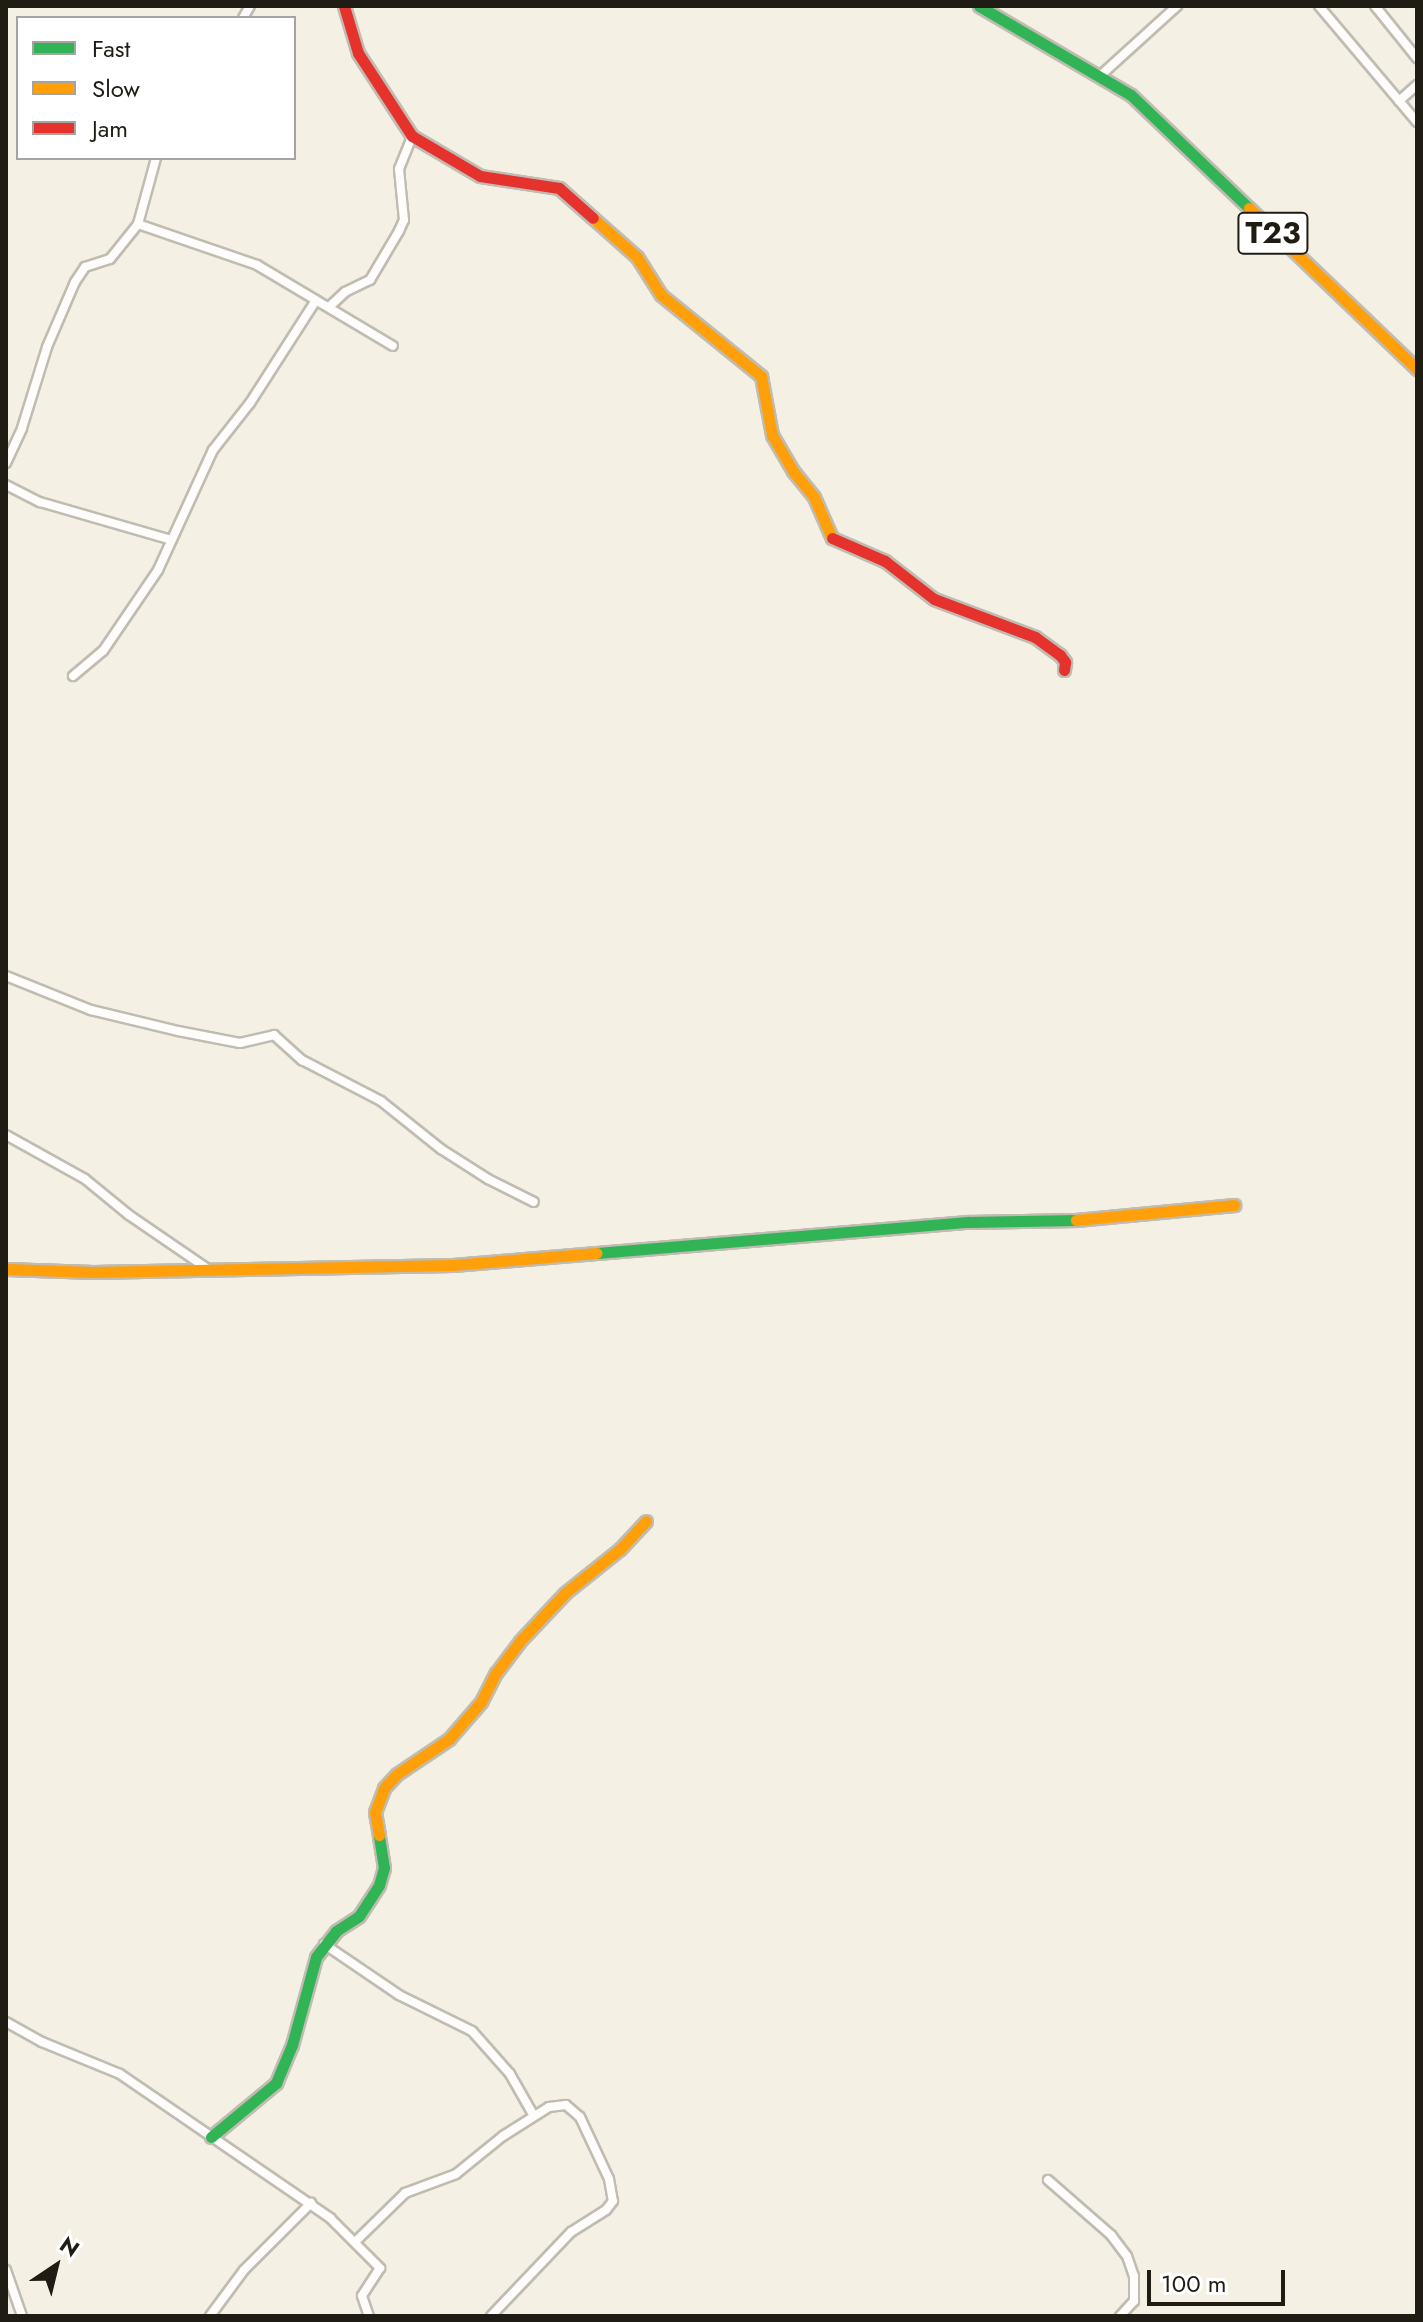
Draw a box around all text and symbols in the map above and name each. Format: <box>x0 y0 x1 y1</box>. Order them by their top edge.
legend <box>16 16 296 160</box>
text: Fast <box>92 31 130 66</box>
text: Slow <box>92 71 140 106</box>
text: Jam <box>92 111 128 146</box>
road number: T23 <box>1237 207 1309 259</box>
north arrow <box>16 2226 96 2306</box>
text: N <box>53 2228 86 2264</box>
scale bar <box>1151 2254 1289 2304</box>
text: 100 m <box>1161 2266 1227 2301</box>

